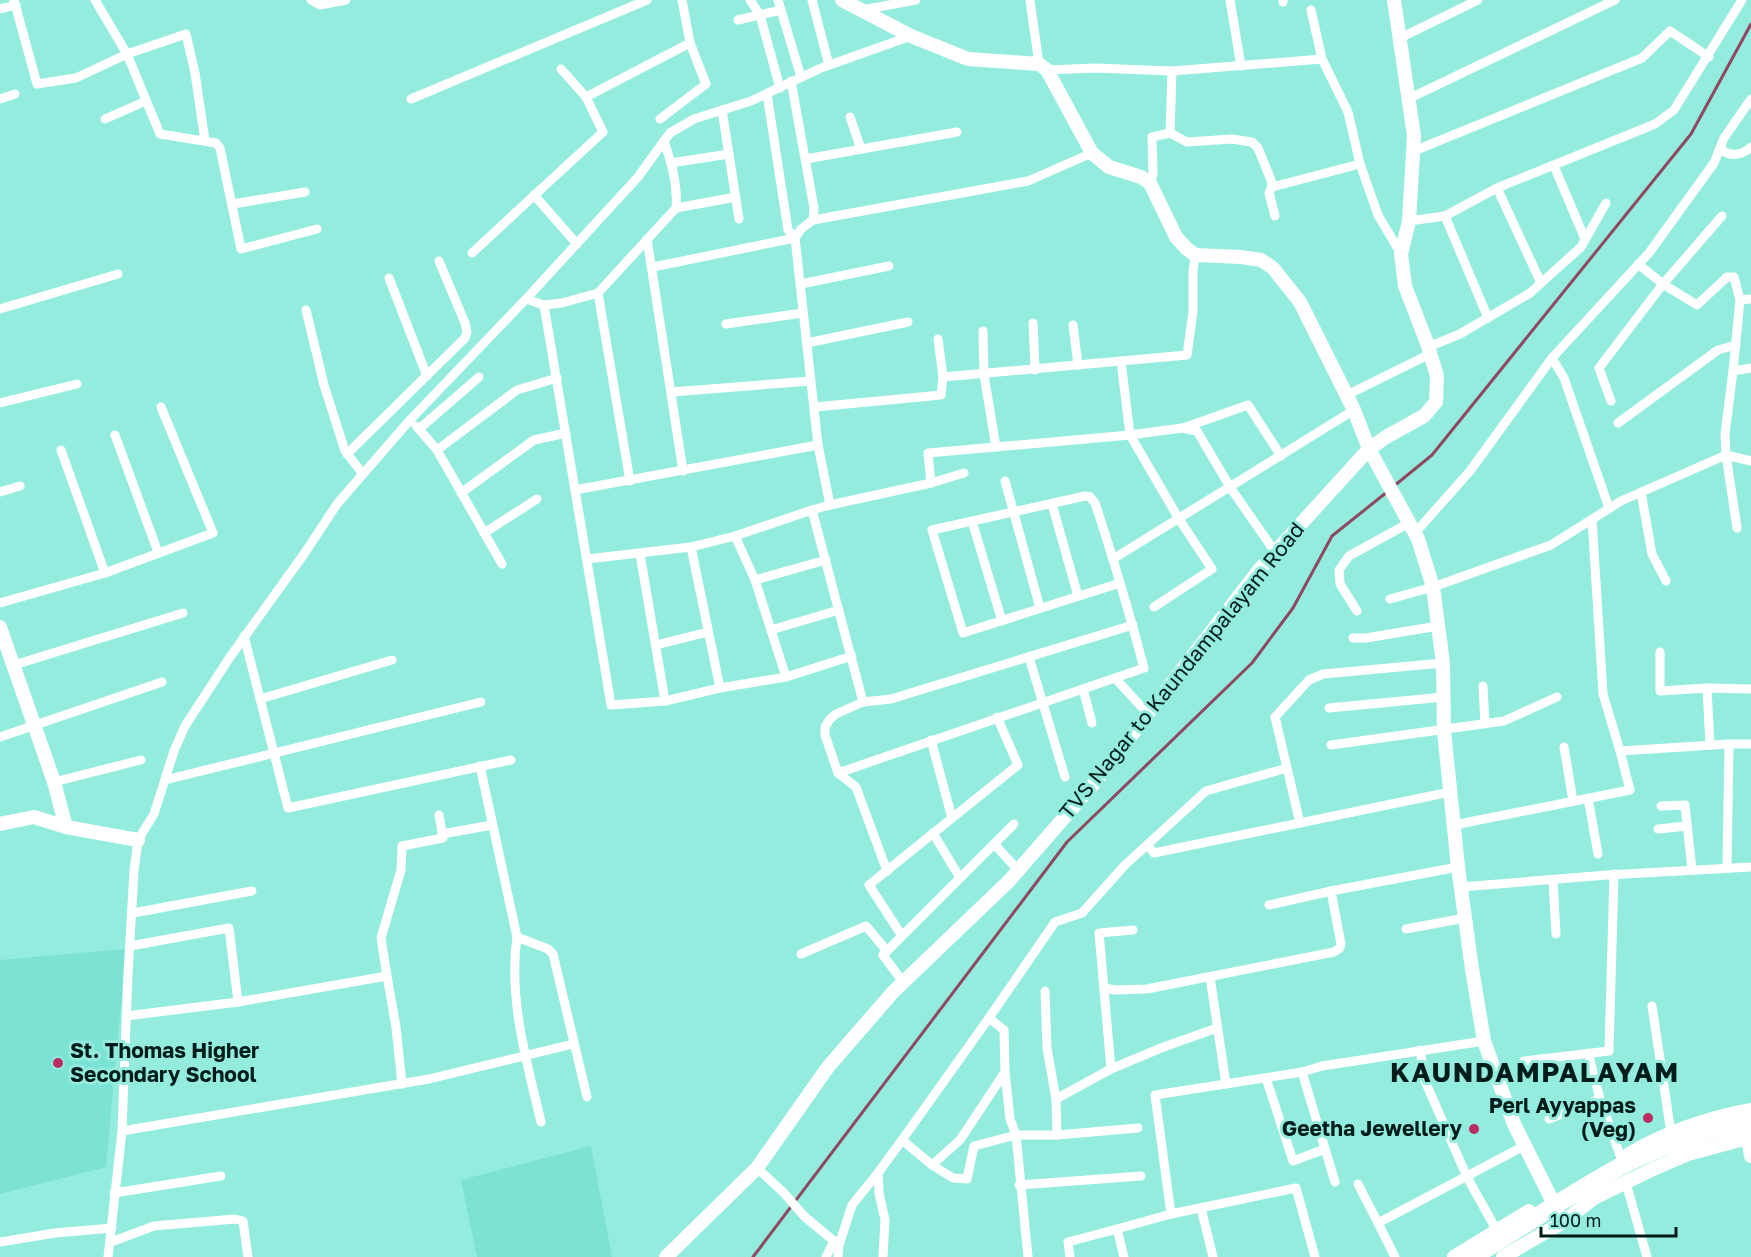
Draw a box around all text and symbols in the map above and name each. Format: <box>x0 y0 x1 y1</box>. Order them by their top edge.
street label: TVS Nagar to Kaundampalayam Road <box>1053 517 1309 824</box>
place label: St. Thomas Higher Secondary School <box>70 1037 259 1087</box>
marker: St. Thomas Higher Secondary School <box>51 1056 65 1070</box>
district label: KAUNDAMPALAYAM <box>1390 1056 1680 1088</box>
place label: Perl Ayyappas (Veg) <box>1489 1092 1636 1142</box>
marker: Perl Ayyappas (Veg) <box>1641 1111 1655 1125</box>
place label: Geetha Jewellery <box>1282 1115 1462 1141</box>
marker: Geetha Jewellery <box>1467 1122 1481 1136</box>
scale bar <box>1541 1200 1676 1238</box>
text: 100 m <box>1550 1209 1601 1231</box>

